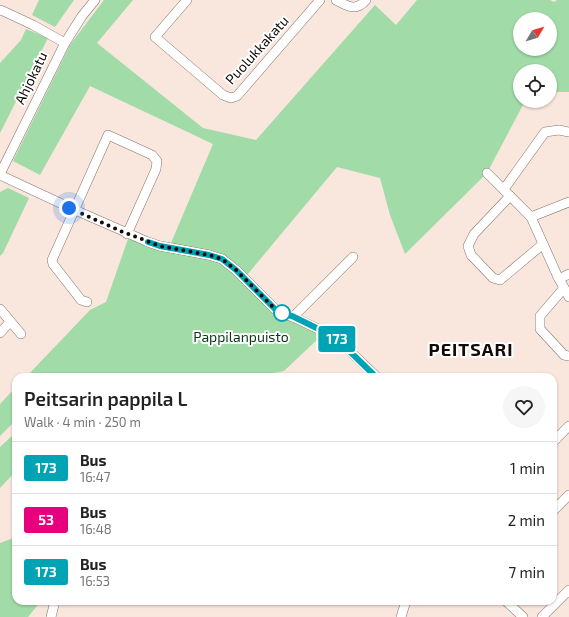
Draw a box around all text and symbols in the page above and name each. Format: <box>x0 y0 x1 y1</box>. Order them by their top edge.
street label: Puolukkakatu <box>221 12 292 87</box>
north arrow <box>513 12 557 56</box>
map controls <box>513 12 557 108</box>
street label: Ahjokatu <box>11 49 51 107</box>
button: locate <box>513 64 557 108</box>
your location <box>59 198 79 218</box>
unlabelled marker <box>273 304 291 322</box>
line badge: 173 <box>314 326 360 352</box>
park label: Pappilanpuisto <box>193 328 289 345</box>
text: 173 <box>326 330 348 347</box>
district label: PEITSARI <box>429 338 513 360</box>
button: heart <box>503 386 545 428</box>
text: Peitsarin pappila L <box>24 387 188 410</box>
text: Walk · 4 min · 250 m <box>24 414 141 430</box>
text: Bus <box>80 451 106 469</box>
text: 173 <box>35 459 57 476</box>
text: 1 min <box>510 459 545 477</box>
text: 16:47 <box>80 469 110 485</box>
text: Bus <box>80 503 106 521</box>
text: 53 <box>38 511 54 528</box>
text: 2 min <box>508 511 545 529</box>
text: 16:48 <box>80 521 112 537</box>
text: Bus <box>80 555 106 573</box>
text: 173 <box>35 563 57 580</box>
text: 7 min <box>508 563 545 581</box>
text: 16:53 <box>80 573 110 589</box>

